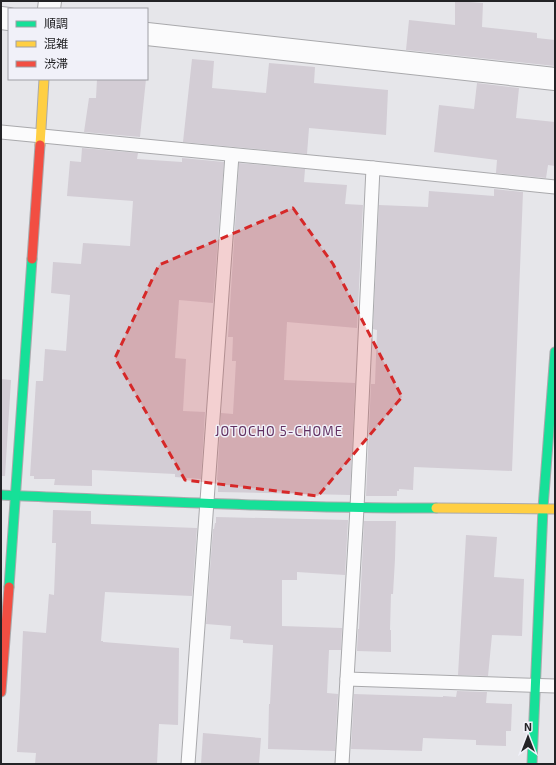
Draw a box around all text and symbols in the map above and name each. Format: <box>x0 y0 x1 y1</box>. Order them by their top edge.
legend <box>8 8 148 80</box>
text: 順調 <box>44 16 68 30</box>
text: 混雑 <box>44 36 68 50</box>
text: 渋滞 <box>44 56 68 70</box>
district label: JOTOCHO 5-CHOME <box>215 423 343 439</box>
north arrow <box>508 717 548 757</box>
text: N <box>524 720 532 733</box>

